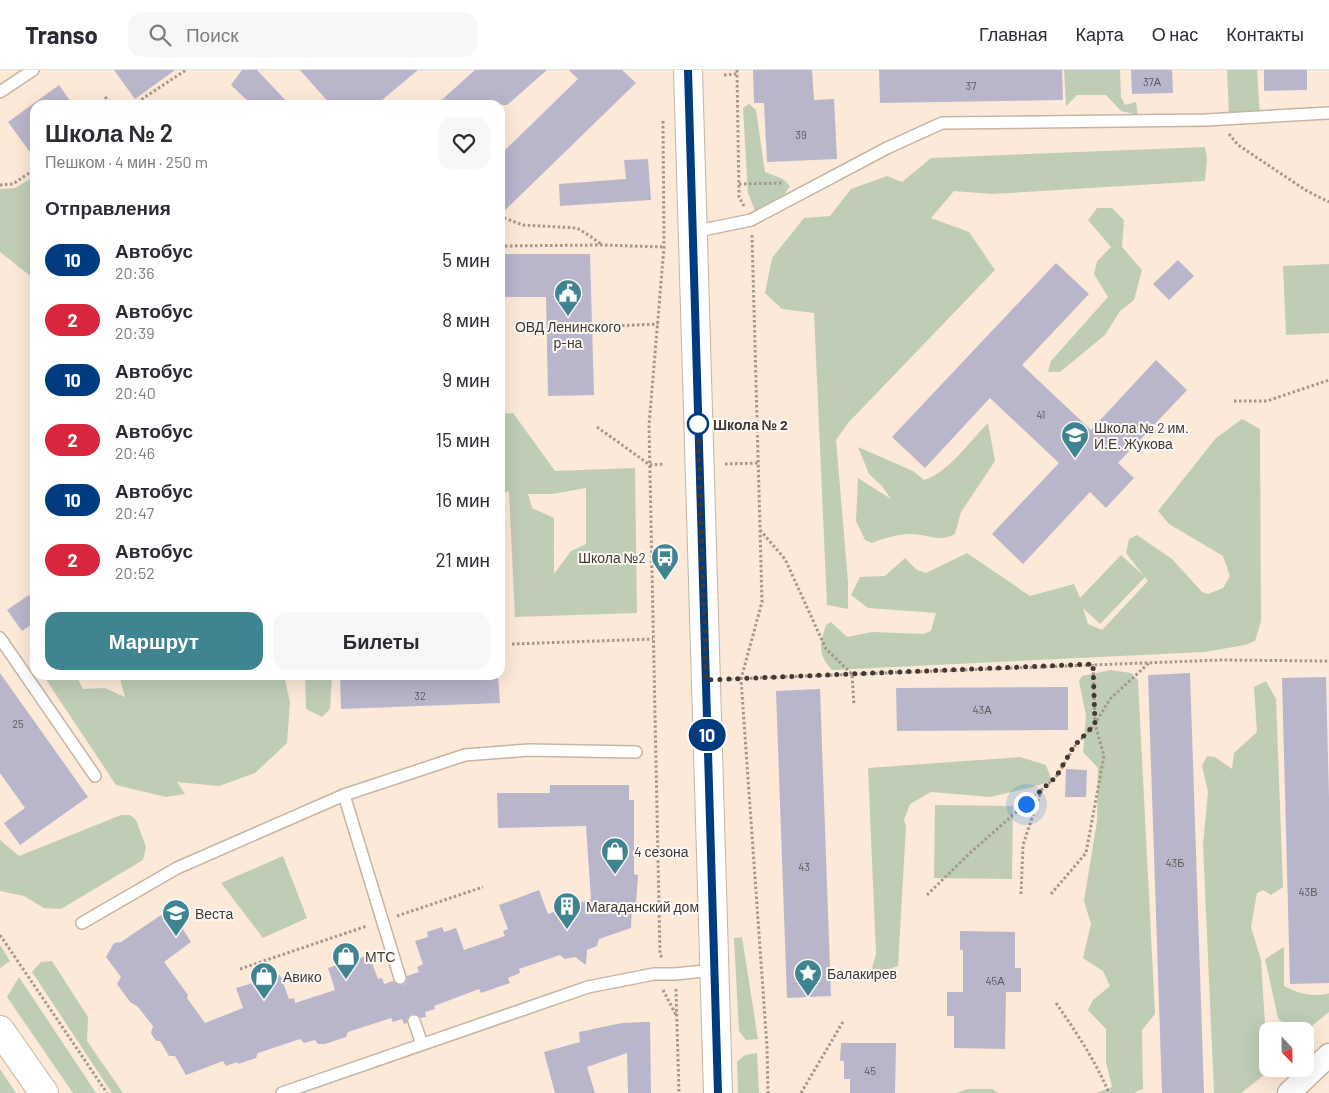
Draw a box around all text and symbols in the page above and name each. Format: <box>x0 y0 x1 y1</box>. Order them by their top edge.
search box <box>128 12 478 57</box>
text: Transo <box>25 20 98 49</box>
icon: search <box>146 21 174 49</box>
text: Поиск <box>186 23 239 46</box>
text: Главная <box>979 23 1048 45</box>
text: Карта <box>1076 23 1124 45</box>
text: О нас <box>1152 23 1198 45</box>
text: Контакты <box>1226 23 1304 45</box>
house number: 37А <box>1143 75 1162 88</box>
house number: 37 <box>966 79 976 92</box>
button: heart <box>438 117 490 169</box>
text: Школа № 2 <box>45 118 173 147</box>
house number: 39 <box>795 128 807 141</box>
text: Пешком · 4 мин · 250 m <box>45 152 208 171</box>
text: Отправления <box>45 196 171 219</box>
text: Автобус <box>115 239 193 262</box>
text: 5 мин <box>442 248 490 271</box>
text: 10 <box>64 249 81 271</box>
text: 20:36 <box>115 263 155 282</box>
public building icon: ОВД Ленинского р-на <box>553 278 583 317</box>
text: Автобус <box>115 299 193 322</box>
text: 8 мин <box>442 308 490 331</box>
text: 2 <box>67 309 78 331</box>
place label: ОВД Ленинского р-на <box>515 318 621 351</box>
text: 20:39 <box>115 323 155 342</box>
text: Автобус <box>115 359 193 382</box>
text: 9 мин <box>442 368 490 391</box>
text: 10 <box>64 369 81 391</box>
text: 20:40 <box>115 383 156 402</box>
house number: 41 <box>1037 408 1045 421</box>
marker: Школа № 2 <box>687 413 709 435</box>
place label: Школа № 2 <box>713 416 788 433</box>
text: Автобус <box>115 419 193 442</box>
place label: Школа № 2 им. И.Е. Жукова <box>1094 419 1189 452</box>
school or university icon: Школа № 2 им. И.Е. Жукова <box>1060 420 1090 459</box>
text: 15 мин <box>436 428 490 451</box>
text: 2 <box>67 429 78 451</box>
text: 20:46 <box>115 443 155 462</box>
text: Автобус <box>115 479 193 502</box>
text: 16 мин <box>436 488 490 511</box>
text: 10 <box>64 489 81 511</box>
text: 20:47 <box>115 503 154 522</box>
text: Автобус <box>115 539 193 562</box>
bus stop icon: Школа №2 <box>650 542 680 581</box>
text: 21 мин <box>435 548 490 571</box>
text: 2 <box>67 549 78 571</box>
place label: Школа №2 <box>578 549 646 566</box>
text: 20:52 <box>115 563 155 582</box>
button: Маршрут <box>45 612 263 670</box>
button: Билеты <box>273 612 490 670</box>
house number: 32 <box>414 689 426 702</box>
house number: 43А <box>972 703 992 716</box>
house number: 25 <box>12 717 24 730</box>
line badge: 10 <box>684 719 730 751</box>
text: 10 <box>699 724 715 746</box>
your location <box>1014 792 1039 817</box>
shop icon: 4 сезона <box>600 836 630 875</box>
place label: 4 сезона <box>634 843 689 860</box>
house number: 43Б <box>1166 856 1184 869</box>
house number: 43 <box>798 860 810 873</box>
house number: 43В <box>1298 885 1318 898</box>
building icon: Магаданский дом <box>552 891 582 930</box>
school or university icon: Веста <box>161 898 191 937</box>
place label: Магаданский дом <box>586 898 699 915</box>
place label: Веста <box>195 905 233 922</box>
shop icon: МТС <box>331 941 361 980</box>
place label: МТС <box>365 948 395 965</box>
place icon: Балакирев <box>793 958 823 997</box>
shop icon: Авико <box>249 961 279 1000</box>
place label: Балакирев <box>827 965 897 982</box>
place label: Авико <box>283 968 322 985</box>
house number: 45А <box>985 974 1005 987</box>
north arrow <box>1259 1022 1314 1078</box>
map controls <box>1259 1022 1314 1077</box>
house number: 45 <box>864 1064 876 1077</box>

